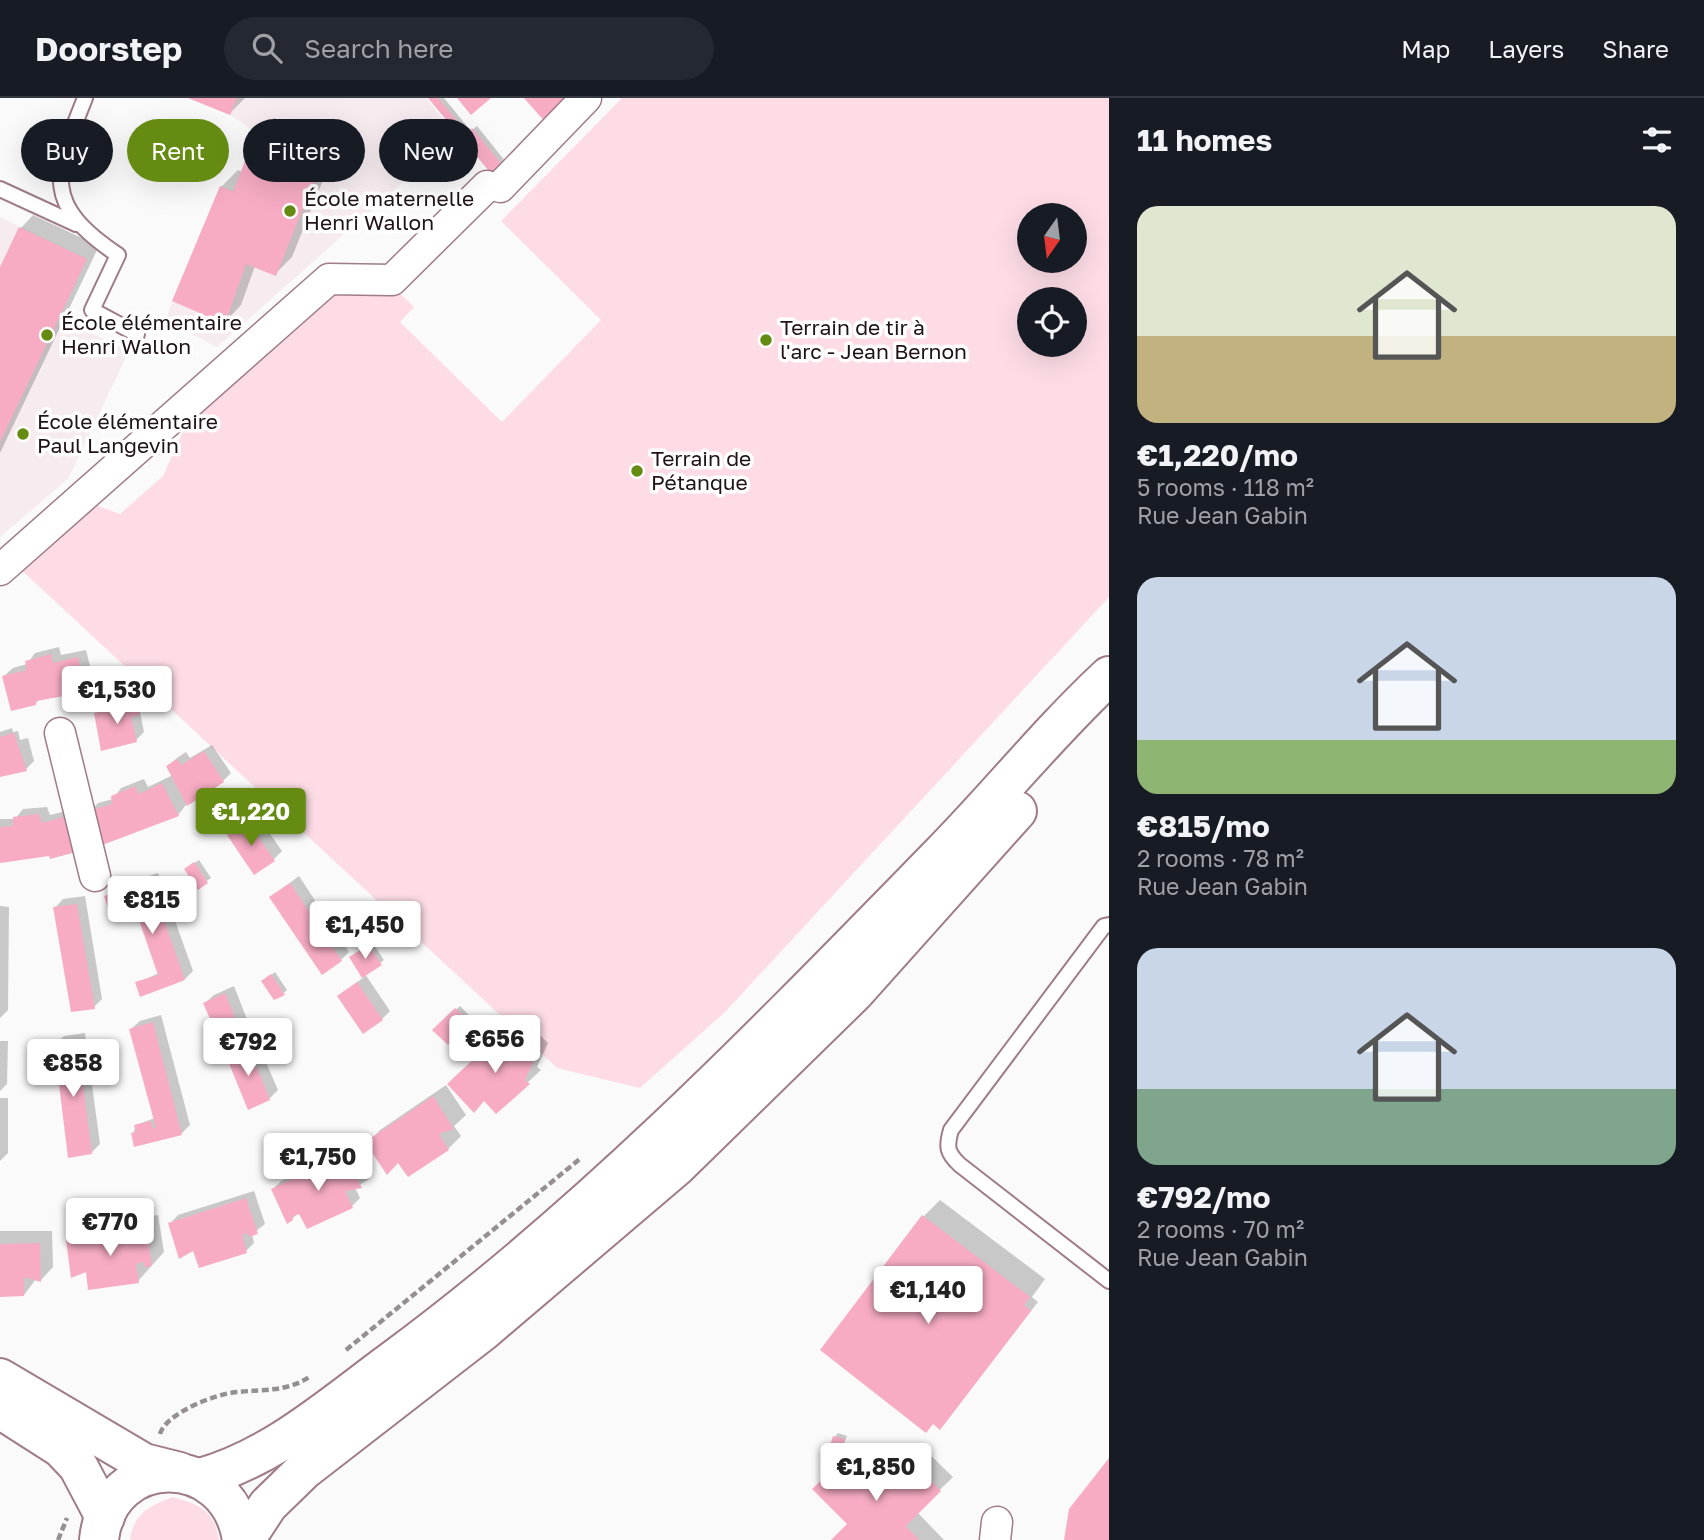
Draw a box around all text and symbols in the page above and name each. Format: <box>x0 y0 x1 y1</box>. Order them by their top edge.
search box <box>224 17 714 80</box>
text: Doorstep <box>35 29 182 68</box>
icon: search <box>248 29 286 67</box>
text: Search here <box>304 33 453 64</box>
text: Map <box>1401 34 1450 63</box>
text: Layers <box>1488 34 1564 63</box>
text: Share <box>1602 34 1669 63</box>
chip: Buy <box>21 119 113 182</box>
chip: Rent <box>127 119 229 182</box>
chip: Filters <box>243 119 365 182</box>
chip: New <box>379 119 478 182</box>
icon: filters <box>1638 121 1676 159</box>
text: 11 homes <box>1137 122 1272 158</box>
place label: École maternelle Henri Wallon <box>304 185 474 235</box>
marker: École maternelle Henri Wallon <box>282 203 298 219</box>
north arrow <box>1017 203 1087 273</box>
map controls <box>1017 203 1087 357</box>
icon: home <box>1344 252 1470 378</box>
button: locate <box>1017 287 1087 357</box>
place label: École élémentaire Henri Wallon <box>61 309 242 359</box>
place label: Terrain de tir à l'arc - Jean Bernon <box>780 314 967 364</box>
marker: École élémentaire Henri Wallon <box>39 327 55 343</box>
marker: Terrain de tir à l'arc - Jean Bernon <box>758 332 774 348</box>
place label: École élémentaire Paul Langevin <box>37 408 218 458</box>
marker: École élémentaire Paul Langevin <box>15 426 31 442</box>
text: €1,220/mo <box>1137 437 1298 473</box>
place label: Terrain de Pétanque <box>651 445 751 495</box>
marker: Terrain de Pétanque <box>629 463 645 479</box>
text: 5 rooms · 118 m² <box>1137 473 1314 501</box>
text: Rue Jean Gabin <box>1137 501 1308 529</box>
icon: home <box>1344 623 1470 749</box>
pin: €1,530 <box>60 666 174 726</box>
text: €1,530 <box>78 675 156 703</box>
pin: €1,220 <box>194 788 308 848</box>
text: €1,220 <box>212 797 290 825</box>
text: €815/mo <box>1137 808 1270 844</box>
text: 2 rooms · 78 m² <box>1137 844 1304 872</box>
text: Rue Jean Gabin <box>1137 872 1308 900</box>
pin: €815 <box>111 876 193 936</box>
text: €815 <box>124 885 180 913</box>
pin: €1,450 <box>308 902 422 961</box>
text: €1,450 <box>326 910 404 938</box>
icon: home <box>1344 994 1470 1120</box>
pin: €656 <box>454 1016 536 1075</box>
pin: €792 <box>207 1018 289 1078</box>
text: €656 <box>465 1024 525 1052</box>
text: €792 <box>219 1027 277 1055</box>
pin: €858 <box>32 1040 114 1099</box>
text: €858 <box>43 1048 103 1076</box>
pin: €1,750 <box>261 1134 375 1193</box>
text: €1,750 <box>280 1142 356 1170</box>
text: €792/mo <box>1137 1179 1271 1215</box>
pin: €770 <box>69 1198 151 1258</box>
text: €770 <box>82 1207 138 1235</box>
text: 2 rooms · 70 m² <box>1137 1215 1304 1243</box>
text: Rue Jean Gabin <box>1137 1243 1308 1271</box>
pin: €1,140 <box>871 1266 985 1326</box>
text: €1,140 <box>890 1275 966 1303</box>
pin: €1,850 <box>819 1444 933 1503</box>
text: €1,850 <box>836 1452 916 1480</box>

